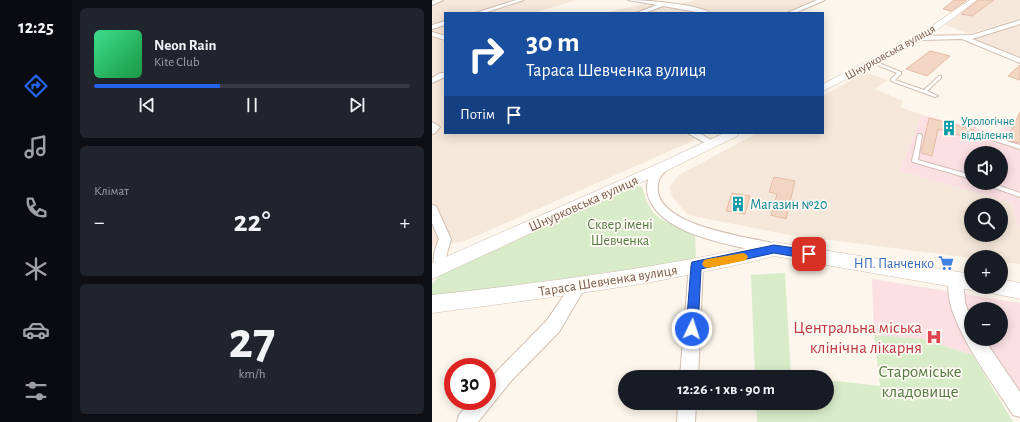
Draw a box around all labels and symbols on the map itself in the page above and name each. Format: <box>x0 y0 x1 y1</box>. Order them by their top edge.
street label: Шнурковська вулиця <box>843 22 938 83</box>
place label: Урологічне відділення <box>961 115 1015 141</box>
building icon: Урологічне відділення <box>940 119 958 137</box>
street label: Шнурковська вулиця <box>526 173 640 234</box>
building icon: Магазин №20 <box>729 195 747 213</box>
place label: Магазин №20 <box>750 198 827 212</box>
park label: Сквер імені Шевченка <box>587 218 653 248</box>
pin <box>792 237 826 271</box>
supermarket icon: НП. Панченко <box>937 254 955 272</box>
place label: НП. Панченко <box>854 257 934 271</box>
street label: Тараса Шевченка вулиця <box>538 263 679 299</box>
position arrow <box>671 308 713 350</box>
place label: Центральна міська клінічна лікарня <box>793 319 922 356</box>
hospital icon: Центральна міська клінічна лікарня <box>925 328 943 346</box>
speed limit sign: 30 <box>444 358 496 410</box>
park label: Староміське кладовище <box>878 363 962 400</box>

